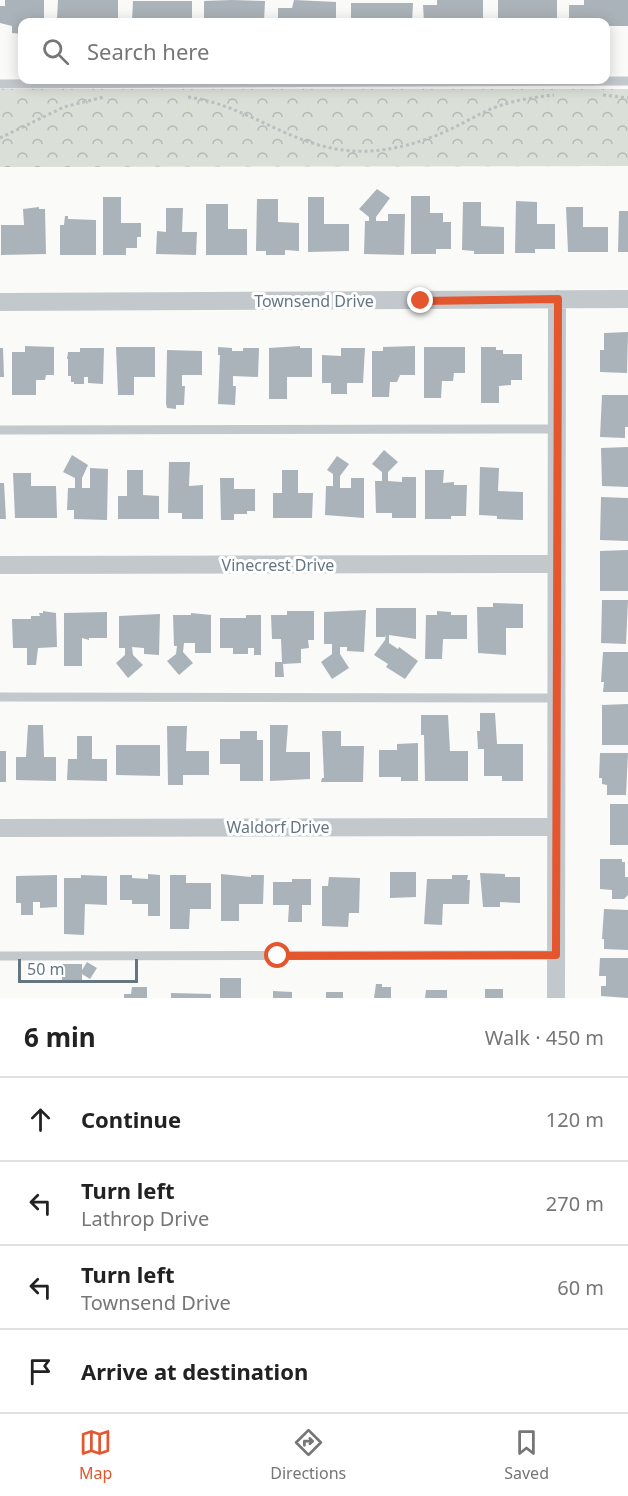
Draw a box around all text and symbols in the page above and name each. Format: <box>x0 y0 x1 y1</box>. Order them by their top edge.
search box <box>18 18 610 84</box>
icon: search <box>39 35 72 68</box>
text: Search here <box>87 36 209 66</box>
route end <box>407 287 433 313</box>
street label: Townsend Drive <box>254 290 374 312</box>
street label: Vinecrest Drive <box>222 554 334 576</box>
street label: Waldorf Drive <box>226 816 330 838</box>
route start <box>264 942 290 968</box>
scale bar <box>18 956 138 984</box>
text: 50 m <box>27 958 64 980</box>
text: 6 min <box>24 1019 96 1055</box>
text: Walk · 450 m <box>485 1024 604 1051</box>
icon: ahead <box>24 1103 57 1136</box>
text: Continue <box>81 1104 181 1134</box>
text: 120 m <box>546 1106 604 1133</box>
text: Turn left <box>81 1175 175 1205</box>
icon: left <box>24 1187 57 1220</box>
text: 270 m <box>546 1190 604 1217</box>
text: Lathrop Drive <box>81 1205 209 1232</box>
text: Turn left <box>81 1259 175 1289</box>
icon: left <box>24 1271 57 1304</box>
text: 60 m <box>557 1274 604 1301</box>
text: Townsend Drive <box>81 1289 231 1316</box>
icon: arrive <box>24 1355 57 1388</box>
text: Arrive at destination <box>81 1356 308 1386</box>
tab: Map <box>79 1426 112 1484</box>
tab: Directions <box>270 1426 346 1484</box>
tab: Saved <box>504 1426 549 1484</box>

